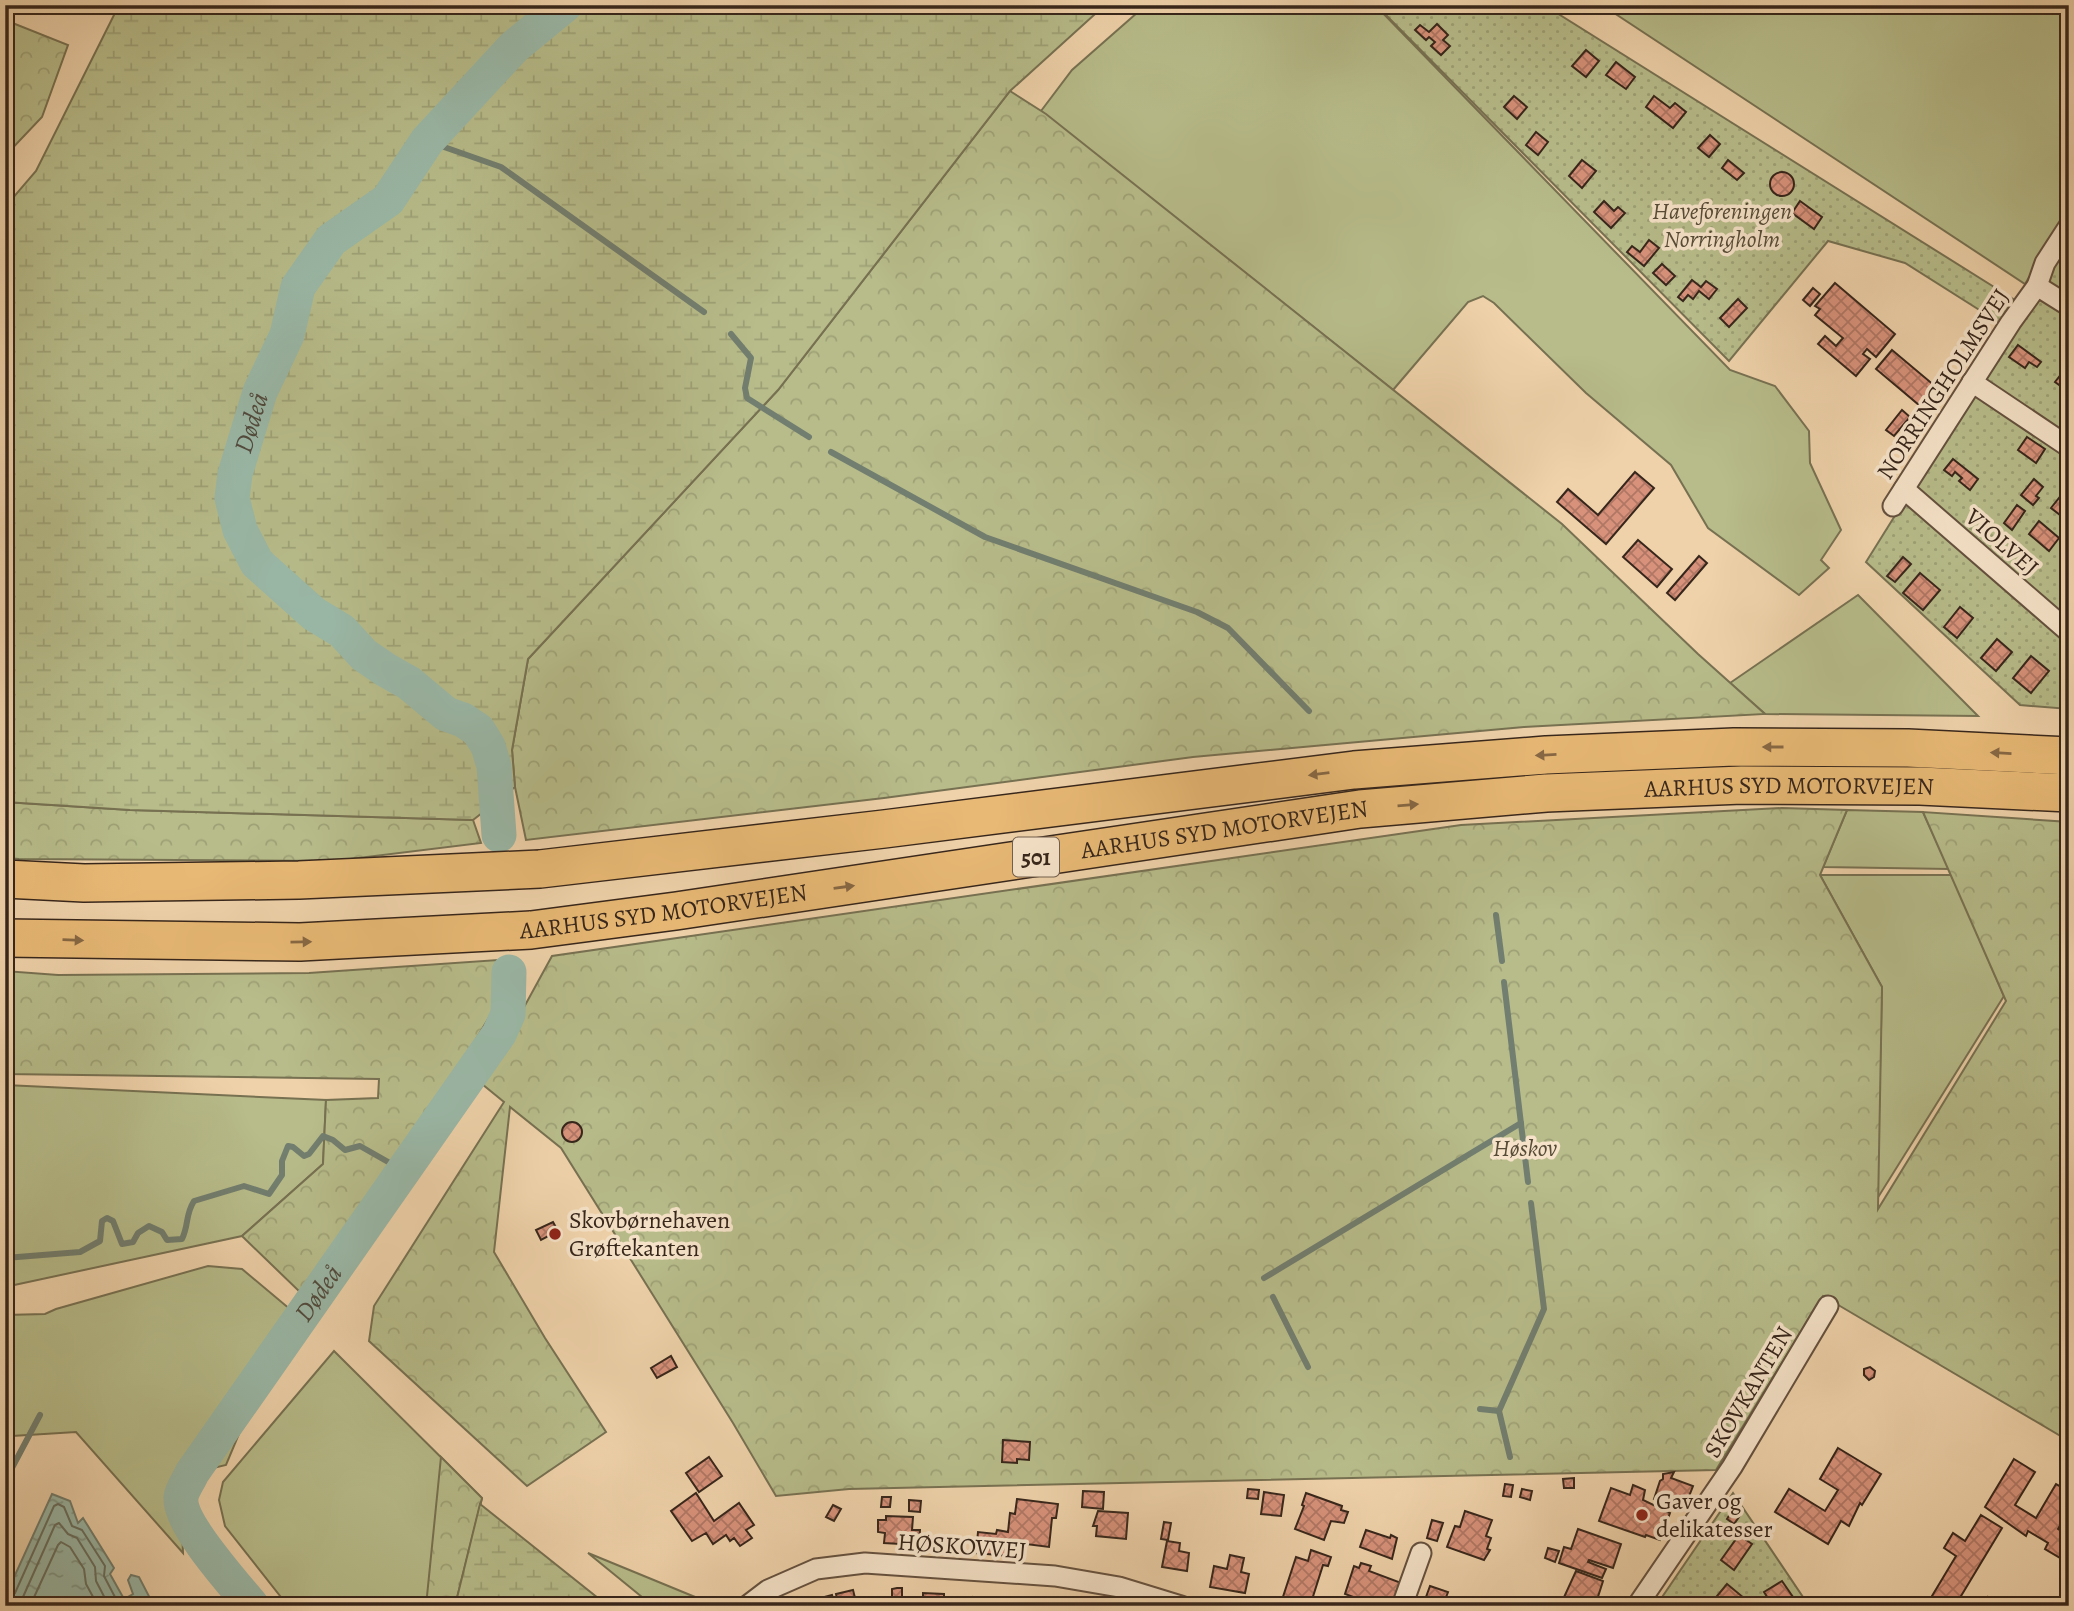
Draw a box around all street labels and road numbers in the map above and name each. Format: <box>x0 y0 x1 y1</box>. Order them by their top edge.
street label: NORRINGHOLMSVEJ <box>1869 282 2017 486</box>
street label: VIOLVEJ <box>1958 500 2046 583</box>
street label: AARHUS SYD MOTORVEJEN <box>1643 769 1935 805</box>
street label: AARHUS SYD MOTORVEJEN <box>1078 792 1370 867</box>
road number: 501 <box>1013 838 1059 876</box>
street label: AARHUS SYD MOTORVEJEN <box>518 876 809 947</box>
street label: SKOVKANTEN <box>1696 1320 1800 1464</box>
street label: HØSKOVVEJ <box>896 1526 1028 1566</box>

